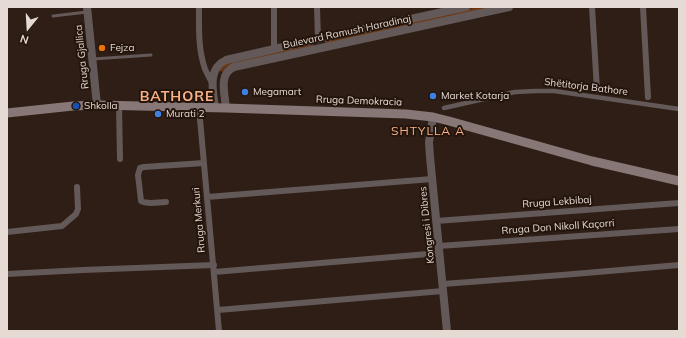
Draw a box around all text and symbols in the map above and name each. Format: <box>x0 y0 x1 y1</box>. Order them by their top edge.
north arrow <box>8 8 48 48</box>
street label: Bulevard Ramush Haradinaj <box>282 13 412 51</box>
street label: Rruga Gjallica <box>73 24 91 90</box>
text: N <box>18 31 30 47</box>
place label: Fejza <box>110 42 134 54</box>
marker: Fejza <box>97 43 107 53</box>
street label: Shëtitorja Bathore <box>544 76 628 98</box>
place label: Megamart <box>253 86 301 98</box>
marker: Megamart <box>240 87 250 97</box>
district label: BATHORE <box>140 89 214 105</box>
place label: Market Kotarja <box>441 90 509 102</box>
marker: Market Kotarja <box>428 91 438 101</box>
street label: Rruga Demokracia <box>316 93 402 109</box>
place label: Shkolla <box>84 100 118 112</box>
marker: Shkolla <box>71 101 81 111</box>
place label: Murati 2 <box>166 108 204 120</box>
marker: Murati 2 <box>153 109 163 119</box>
district label: SHTYLLA A <box>391 124 465 138</box>
street label: Kongresi i Dibres <box>417 186 437 264</box>
street label: Rruga Merkuri <box>190 187 208 253</box>
street label: Rruga Lekbibaj <box>522 194 592 210</box>
street label: Rruga Don Nikoll Kaçorri <box>501 217 615 237</box>

